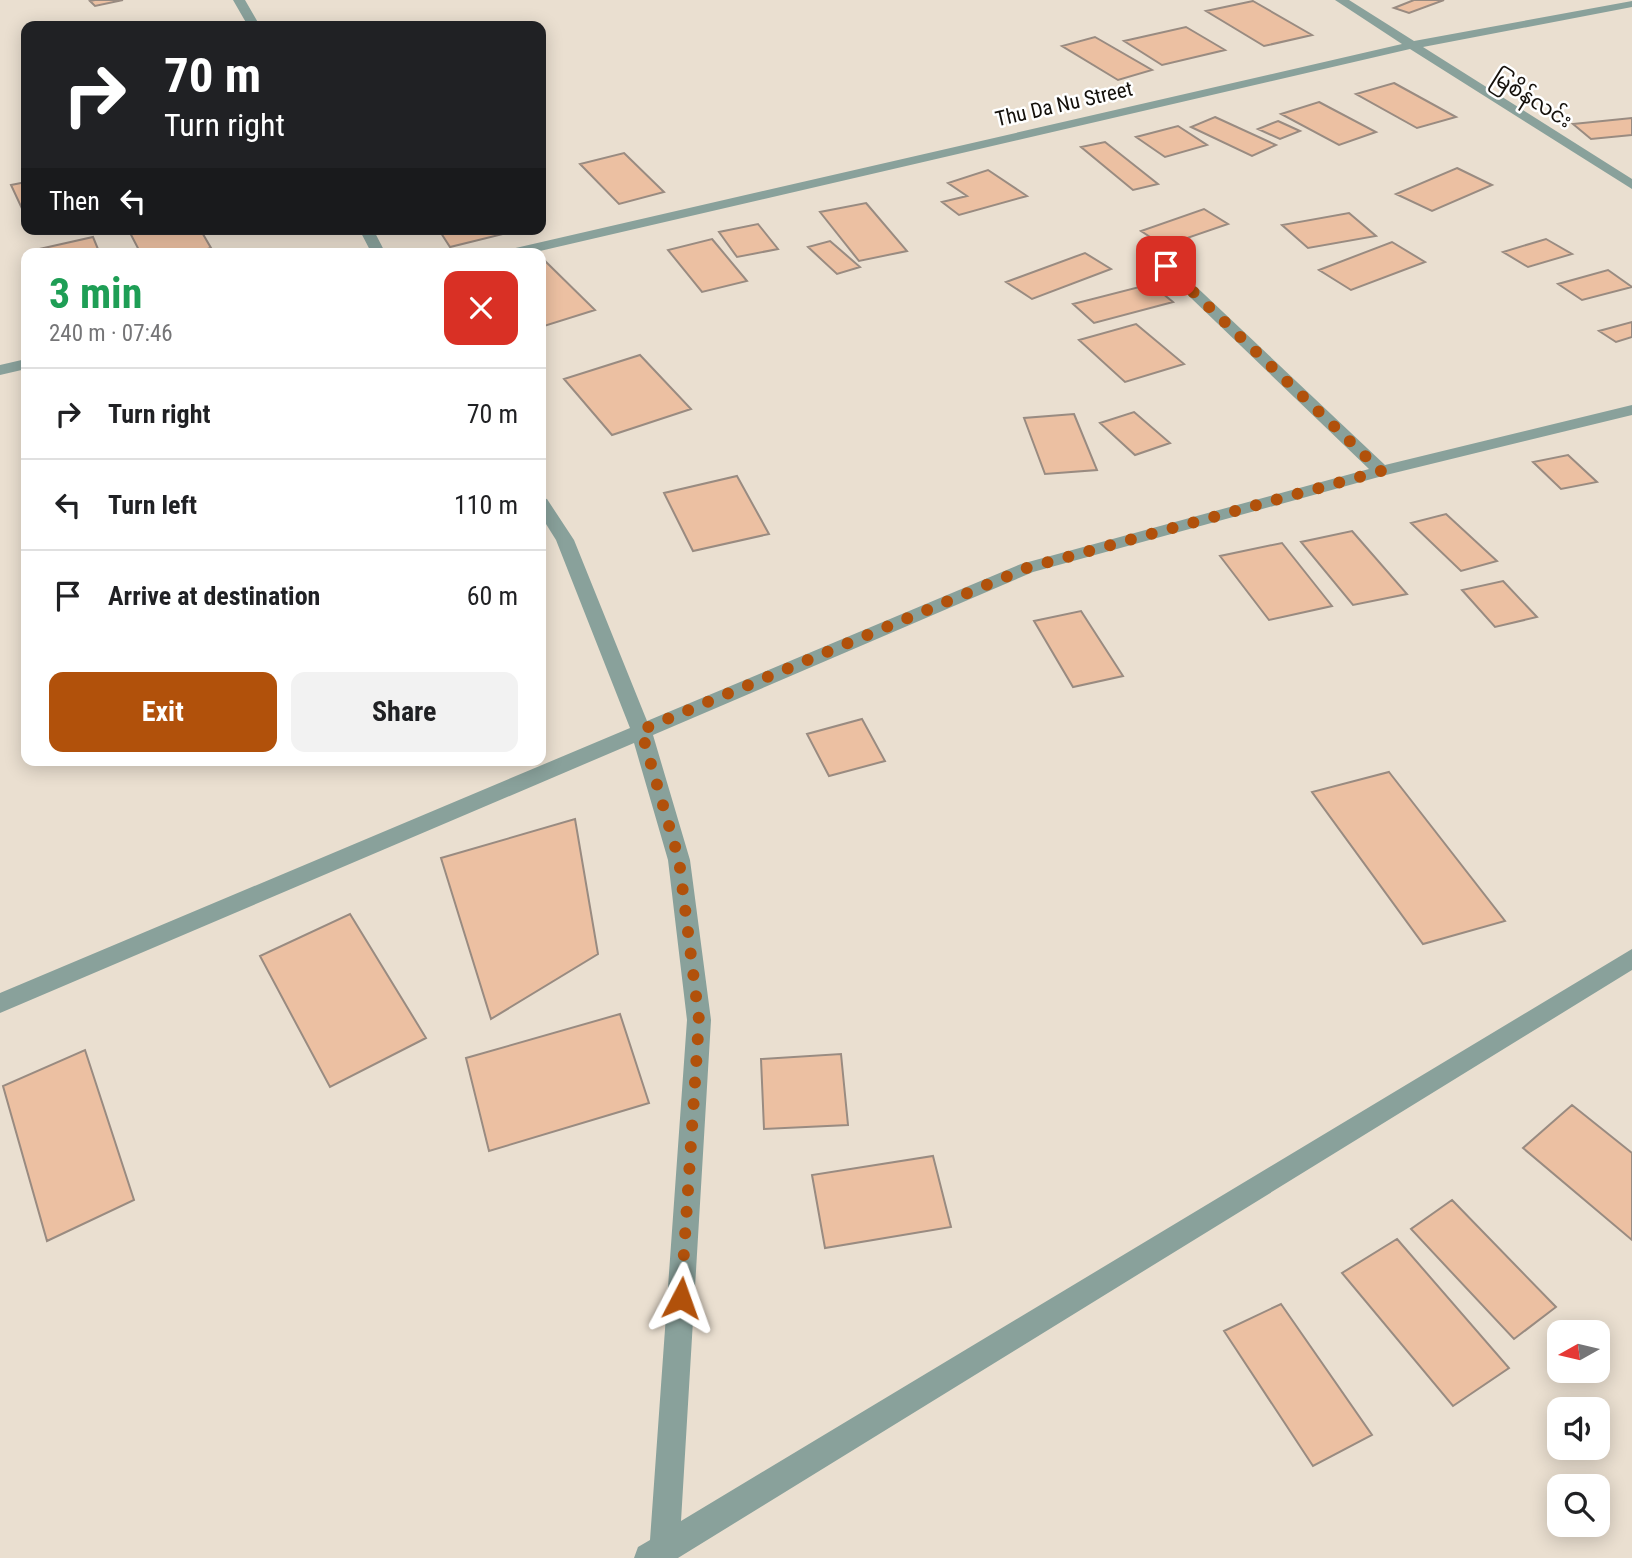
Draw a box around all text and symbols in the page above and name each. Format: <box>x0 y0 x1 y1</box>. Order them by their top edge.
text: 70 m <box>164 47 261 104</box>
icon: right <box>49 49 140 140</box>
street label: မြစိန်လင်း <box>1485 62 1579 137</box>
street label: Thu Da Nu Street <box>993 77 1135 131</box>
text: Turn right <box>164 106 285 144</box>
icon: left <box>114 182 152 220</box>
text: Then <box>49 186 100 216</box>
pin <box>1136 236 1196 296</box>
icon: arrive <box>1147 247 1185 285</box>
text: 3 min <box>49 269 142 318</box>
button: close <box>444 271 518 345</box>
text: 240 m · 07:46 <box>49 320 173 347</box>
icon: right <box>49 395 87 433</box>
text: Turn right <box>108 399 210 429</box>
text: 70 m <box>467 399 518 429</box>
icon: left <box>49 486 87 524</box>
text: Turn left <box>108 490 197 520</box>
text: 110 m <box>454 490 518 520</box>
icon: arrive <box>49 577 87 615</box>
text: Arrive at destination <box>108 581 320 611</box>
text: 60 m <box>467 581 518 611</box>
button: Exit <box>49 672 277 752</box>
button: Share <box>291 672 518 752</box>
position arrow <box>644 1261 718 1335</box>
north arrow <box>1547 1320 1610 1382</box>
map controls <box>1547 1320 1610 1537</box>
button: sound <box>1547 1397 1610 1460</box>
button: search <box>1547 1474 1610 1537</box>

